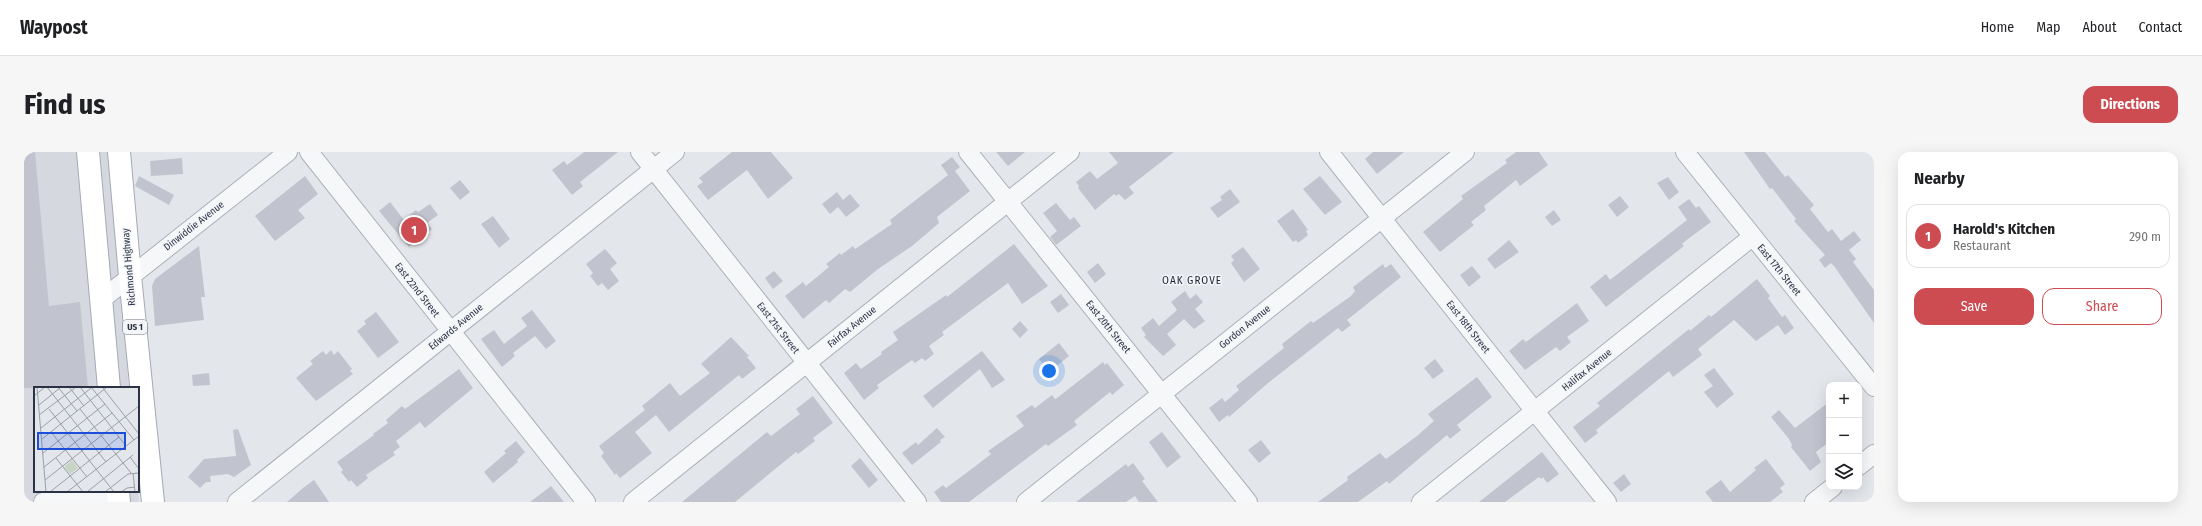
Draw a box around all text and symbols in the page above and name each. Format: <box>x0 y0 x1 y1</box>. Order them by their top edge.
text: Waypost <box>20 16 88 39</box>
text: Home <box>1981 19 2014 36</box>
text: Map <box>2036 19 2060 36</box>
text: About <box>2082 19 2117 36</box>
text: Contact <box>2139 19 2182 36</box>
button: Directions <box>2083 86 2178 123</box>
text: Find us <box>24 88 106 121</box>
text: Nearby <box>1914 168 1965 189</box>
street label: Dinwiddie Avenue <box>161 199 227 253</box>
pin: 1 <box>401 215 427 245</box>
text: Harold's Kitchen <box>1953 220 2055 238</box>
street label: Richmond Highway <box>120 227 138 306</box>
text: 1 <box>1925 229 1931 244</box>
text: 290 m <box>2129 229 2161 244</box>
text: Restaurant <box>1953 238 2011 253</box>
street label: East 17th Street <box>1755 242 1804 299</box>
street label: East 22nd Street <box>392 260 442 320</box>
district label: OAK GROVE <box>1162 274 1222 287</box>
button: Save <box>1914 288 2034 325</box>
button: Share <box>2042 288 2162 325</box>
street label: East 20th Street <box>1083 298 1133 356</box>
street label: East 18th Street <box>1444 298 1493 356</box>
street label: East 21st Street <box>754 300 802 357</box>
street label: Edwards Avenue <box>426 301 486 353</box>
street label: Gordon Avenue <box>1217 303 1273 351</box>
street label: Fairfax Avenue <box>825 304 879 350</box>
road number: US 1 <box>123 320 147 334</box>
street label: Halifax Avenue <box>1560 346 1614 394</box>
your location <box>1039 361 1059 381</box>
map controls <box>1826 382 1862 490</box>
button: + <box>1826 382 1862 418</box>
inset map <box>34 387 139 492</box>
button: − <box>1826 418 1862 454</box>
button: layers <box>1826 454 1862 490</box>

